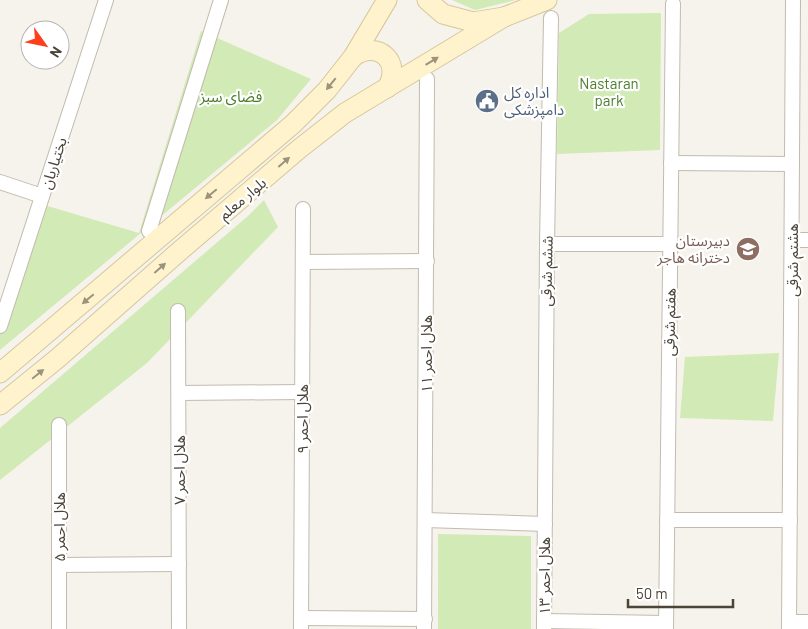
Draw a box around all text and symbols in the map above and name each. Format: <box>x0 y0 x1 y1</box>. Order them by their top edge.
north arrow <box>20 20 70 70</box>
text: N <box>47 44 66 61</box>
one-way arrow <box>425 56 439 65</box>
park label: Nastaran park <box>579 74 639 109</box>
one-way arrow <box>326 77 337 90</box>
place label: اداره کل دامپزشکی <box>504 83 564 120</box>
park label: فضای سبز <box>199 87 263 106</box>
public building icon: اداره کل دامپزشکی <box>474 88 500 114</box>
street label: بختیاریان <box>36 135 71 191</box>
one-way arrow <box>277 157 290 168</box>
street label: بلوار معلم <box>215 173 271 225</box>
one-way arrow <box>205 188 218 199</box>
street label: هشتم شرقی <box>783 223 804 297</box>
place label: دبیرستان دخترانه هاجر <box>656 231 730 267</box>
street label: ششم شرقی <box>536 235 559 307</box>
school or university icon: دبیرستان دخترانه هاجر <box>735 236 761 262</box>
one-way arrow <box>154 262 166 274</box>
street label: هفتم شرقی <box>659 288 682 356</box>
one-way arrow <box>82 293 94 305</box>
street label: هلال احمر ۱۱ <box>417 315 436 393</box>
one-way arrow <box>31 369 44 380</box>
street label: هلال احمر ۹ <box>293 384 312 454</box>
street label: هلال احمر ۷ <box>170 435 189 505</box>
street label: هلال احمر ۵ <box>50 492 69 562</box>
street label: هلال احمر ۱۳ <box>535 537 554 615</box>
scale bar <box>628 576 733 608</box>
text: 50 m <box>636 584 668 602</box>

